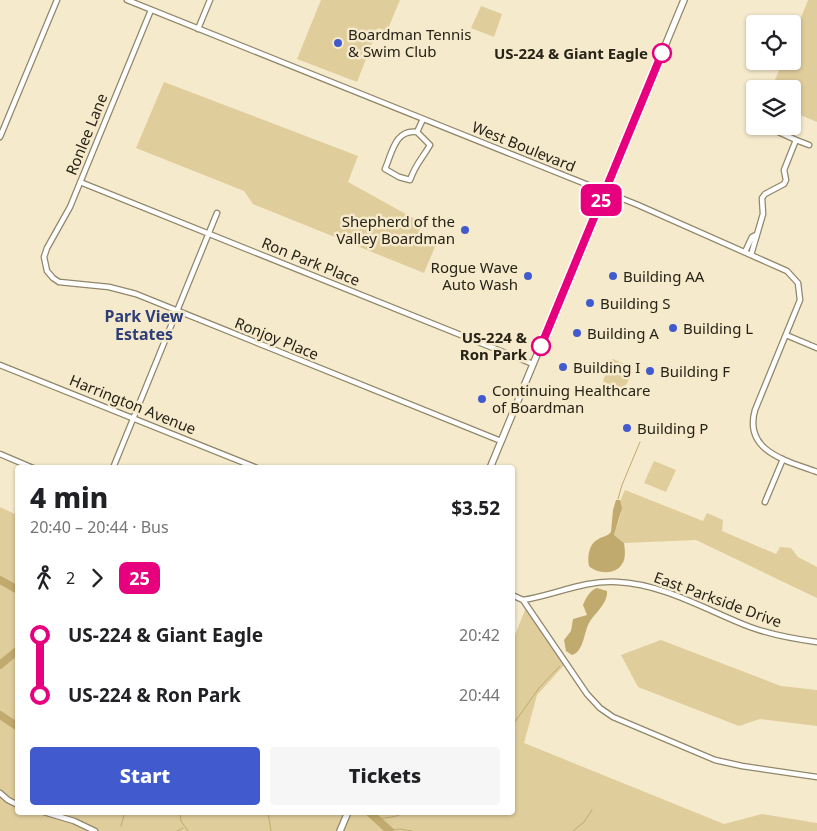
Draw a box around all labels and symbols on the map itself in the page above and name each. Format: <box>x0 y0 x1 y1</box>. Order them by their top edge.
place label: Boardman Tennis & Swim Club <box>348 24 471 61</box>
marker: Boardman Tennis & Swim Club <box>332 37 344 49</box>
place label: US-224 & Giant Eagle <box>494 43 648 63</box>
marker: US-224 & Giant Eagle <box>652 43 672 63</box>
street label: Ronlee Lane <box>61 90 111 178</box>
street label: West Boulevard <box>469 116 579 176</box>
line badge: 25 <box>578 184 624 216</box>
place label: Shepherd of the Valley Boardman <box>336 211 455 248</box>
marker: Shepherd of the Valley Boardman <box>459 224 471 236</box>
street label: Ron Park Place <box>259 232 363 290</box>
place label: Rogue Wave Auto Wash <box>431 257 518 294</box>
place label: Building AA <box>623 266 705 286</box>
marker: Rogue Wave Auto Wash <box>522 270 534 282</box>
marker: Building AA <box>607 270 619 282</box>
place label: Building S <box>600 293 671 313</box>
marker: Building S <box>584 297 596 309</box>
district label: Park View Estates <box>105 305 184 345</box>
street label: Ronjoy Place <box>232 312 322 364</box>
place label: Building L <box>683 318 753 338</box>
marker: Building L <box>667 322 679 334</box>
place label: Building A <box>587 323 659 343</box>
place label: US-224 & Ron Park <box>460 327 528 364</box>
marker: Building A <box>571 327 583 339</box>
marker: US-224 & Ron Park <box>531 336 551 356</box>
place label: Building I <box>573 357 640 377</box>
marker: Building I <box>557 361 569 373</box>
place label: Building F <box>660 361 730 381</box>
marker: Building F <box>644 365 656 377</box>
street label: Harrington Avenue <box>67 370 199 438</box>
place label: Continuing Healthcare of Boardman <box>492 380 650 417</box>
marker: Continuing Healthcare of Boardman <box>476 393 488 405</box>
place label: Building P <box>637 418 708 438</box>
marker: Building P <box>621 422 633 434</box>
street label: East Parkside Drive <box>651 567 785 631</box>

